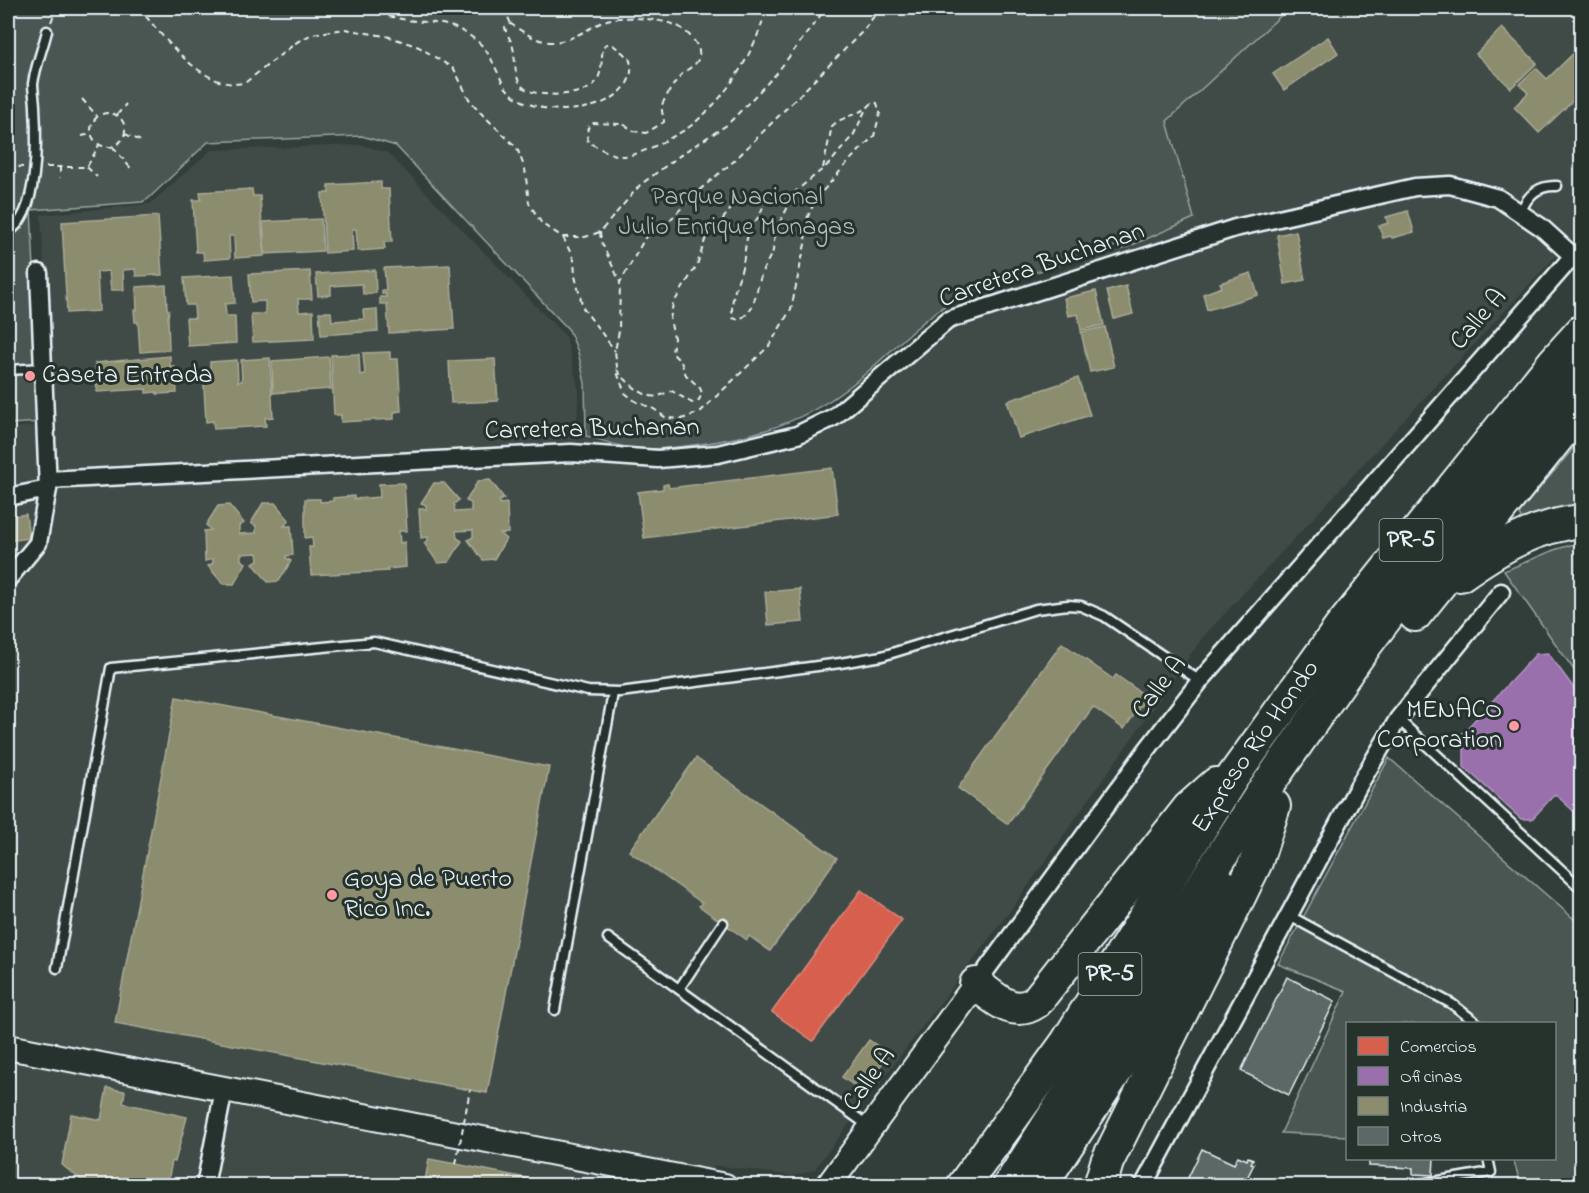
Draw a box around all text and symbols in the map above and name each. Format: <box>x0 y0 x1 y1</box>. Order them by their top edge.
park label: Parque Nacional Julio Enrique Monagas <box>619 179 855 247</box>
street label: Carretera Buchanan <box>934 213 1150 319</box>
street label: Calle A <box>1441 281 1517 359</box>
place label: Caseta Entrada <box>42 357 213 395</box>
marker: Caseta Entrada <box>23 369 37 383</box>
street label: Carretera Buchanan <box>484 409 700 451</box>
road number: PR-5 <box>1380 519 1442 561</box>
street label: Calle A <box>1123 648 1197 728</box>
street label: Expreso Río Hondo <box>1183 653 1330 841</box>
place label: MENACO Corporation <box>1377 692 1502 760</box>
marker: MENACO Corporation <box>1507 719 1521 733</box>
place label: Goya de Puerto Rico Inc. <box>344 861 512 929</box>
marker: Goya de Puerto Rico Inc. <box>325 888 339 902</box>
road number: PR-5 <box>1078 953 1142 995</box>
legend <box>1346 1022 1556 1160</box>
text: Comercios <box>1400 1035 1477 1061</box>
street label: Calle A <box>834 1040 906 1120</box>
text: Oficinas <box>1400 1065 1462 1091</box>
text: Industria <box>1400 1095 1467 1121</box>
text: Otros <box>1400 1125 1442 1151</box>

